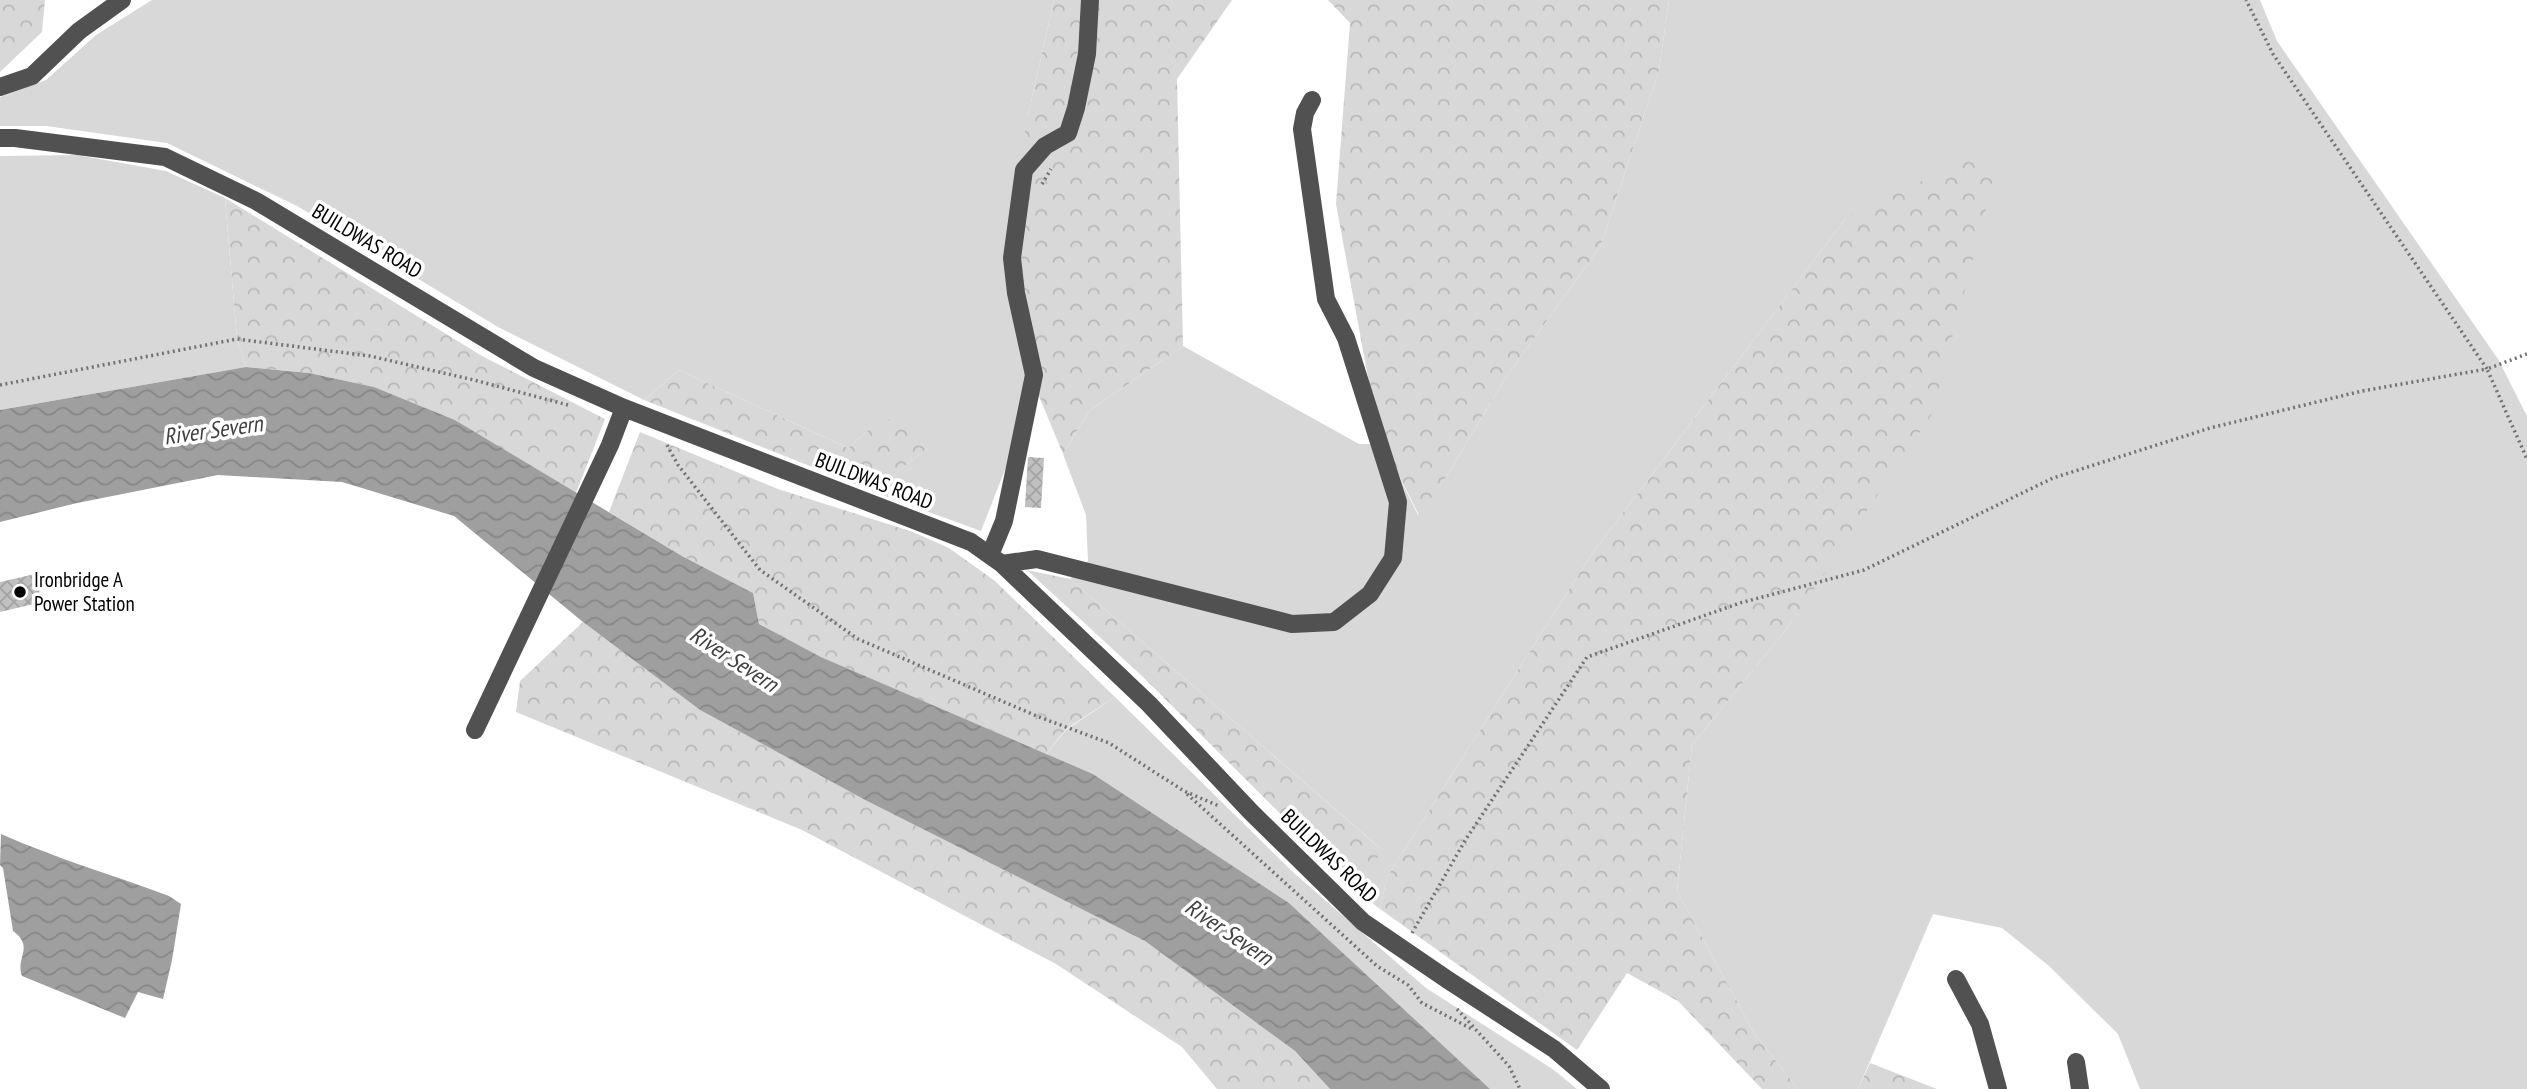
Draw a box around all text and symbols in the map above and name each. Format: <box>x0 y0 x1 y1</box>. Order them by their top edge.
street label: BUILDWAS ROAD <box>307 197 427 284</box>
water label: River Severn <box>162 408 266 451</box>
street label: BUILDWAS ROAD <box>812 446 937 515</box>
place label: Ironbridge A Power Station <box>34 566 135 617</box>
marker: Ironbridge A Power Station <box>12 584 28 600</box>
water label: River Severn <box>685 619 785 699</box>
street label: BUILDWAS ROAD <box>1276 803 1383 908</box>
water label: River Severn <box>1180 892 1280 972</box>

